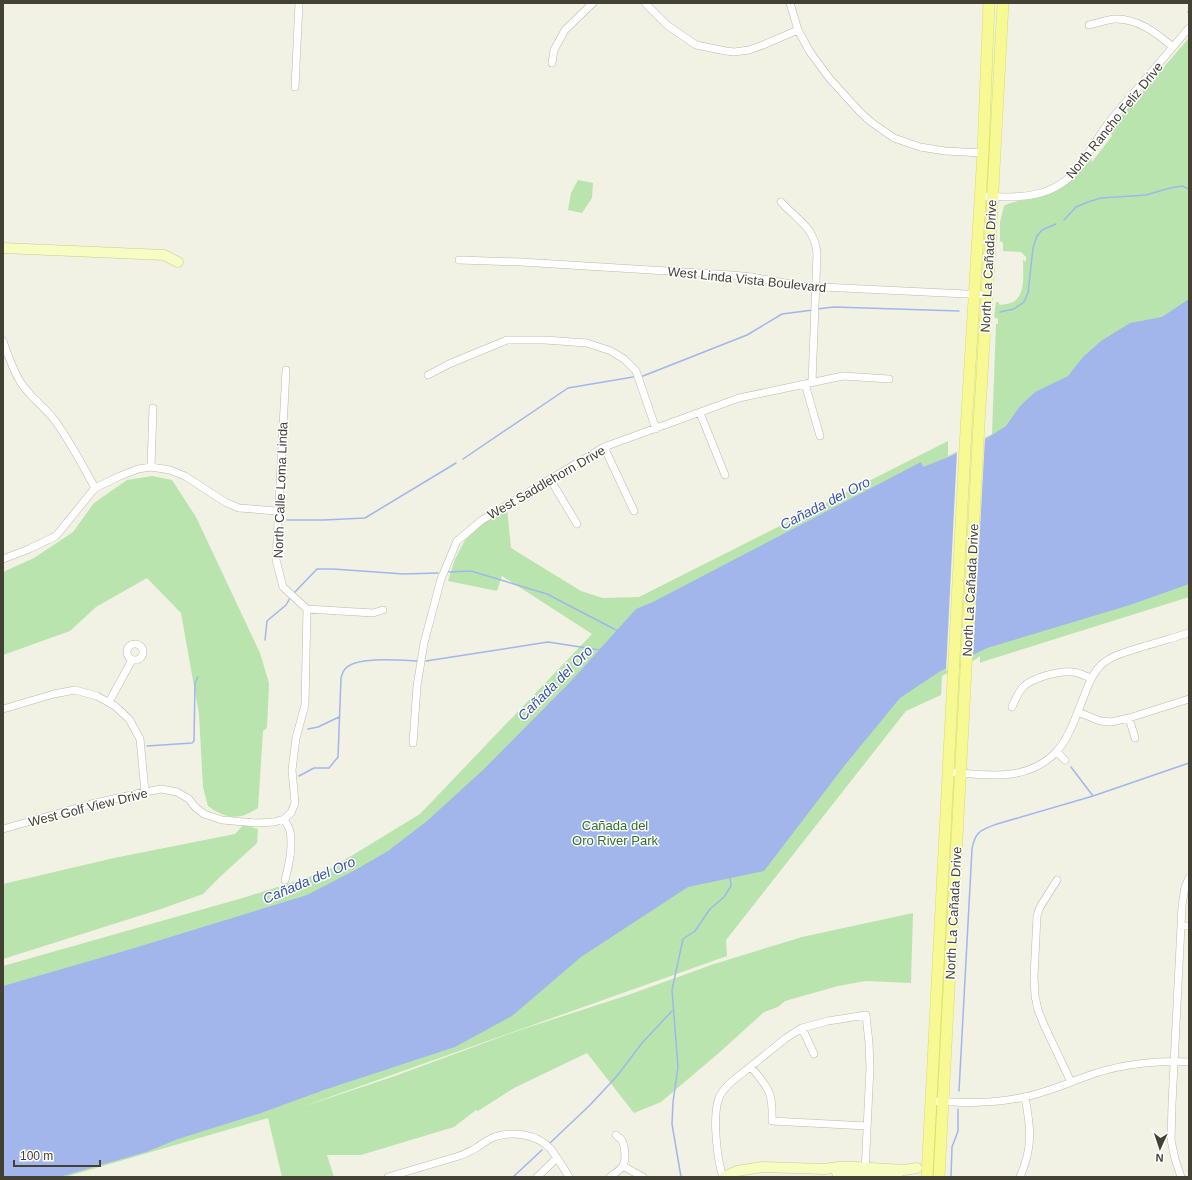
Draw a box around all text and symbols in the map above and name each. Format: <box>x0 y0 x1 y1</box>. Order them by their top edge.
street label: North Rancho Feliz Drive <box>1063 59 1166 181</box>
street label: North La Cañada Drive <box>978 199 999 333</box>
street label: West Linda Vista Boulevard <box>667 264 827 295</box>
street label: North Calle Loma Linda <box>271 421 290 559</box>
street label: West Saddlehorn Drive <box>485 443 608 522</box>
water label: Cañada del Oro <box>777 473 873 533</box>
street label: North La Cañada Drive <box>960 523 981 657</box>
water label: Cañada del Oro <box>514 642 596 724</box>
street label: West Golf View Drive <box>27 785 149 830</box>
park label: Cañada del Oro River Park <box>572 818 658 848</box>
street label: North La Cañada Drive <box>943 846 964 980</box>
water label: Cañada del Oro <box>260 853 358 907</box>
north arrow <box>1140 1128 1180 1168</box>
scale bar <box>14 1142 100 1168</box>
text: 100 m <box>20 1149 53 1163</box>
text: N <box>1155 1152 1164 1164</box>

